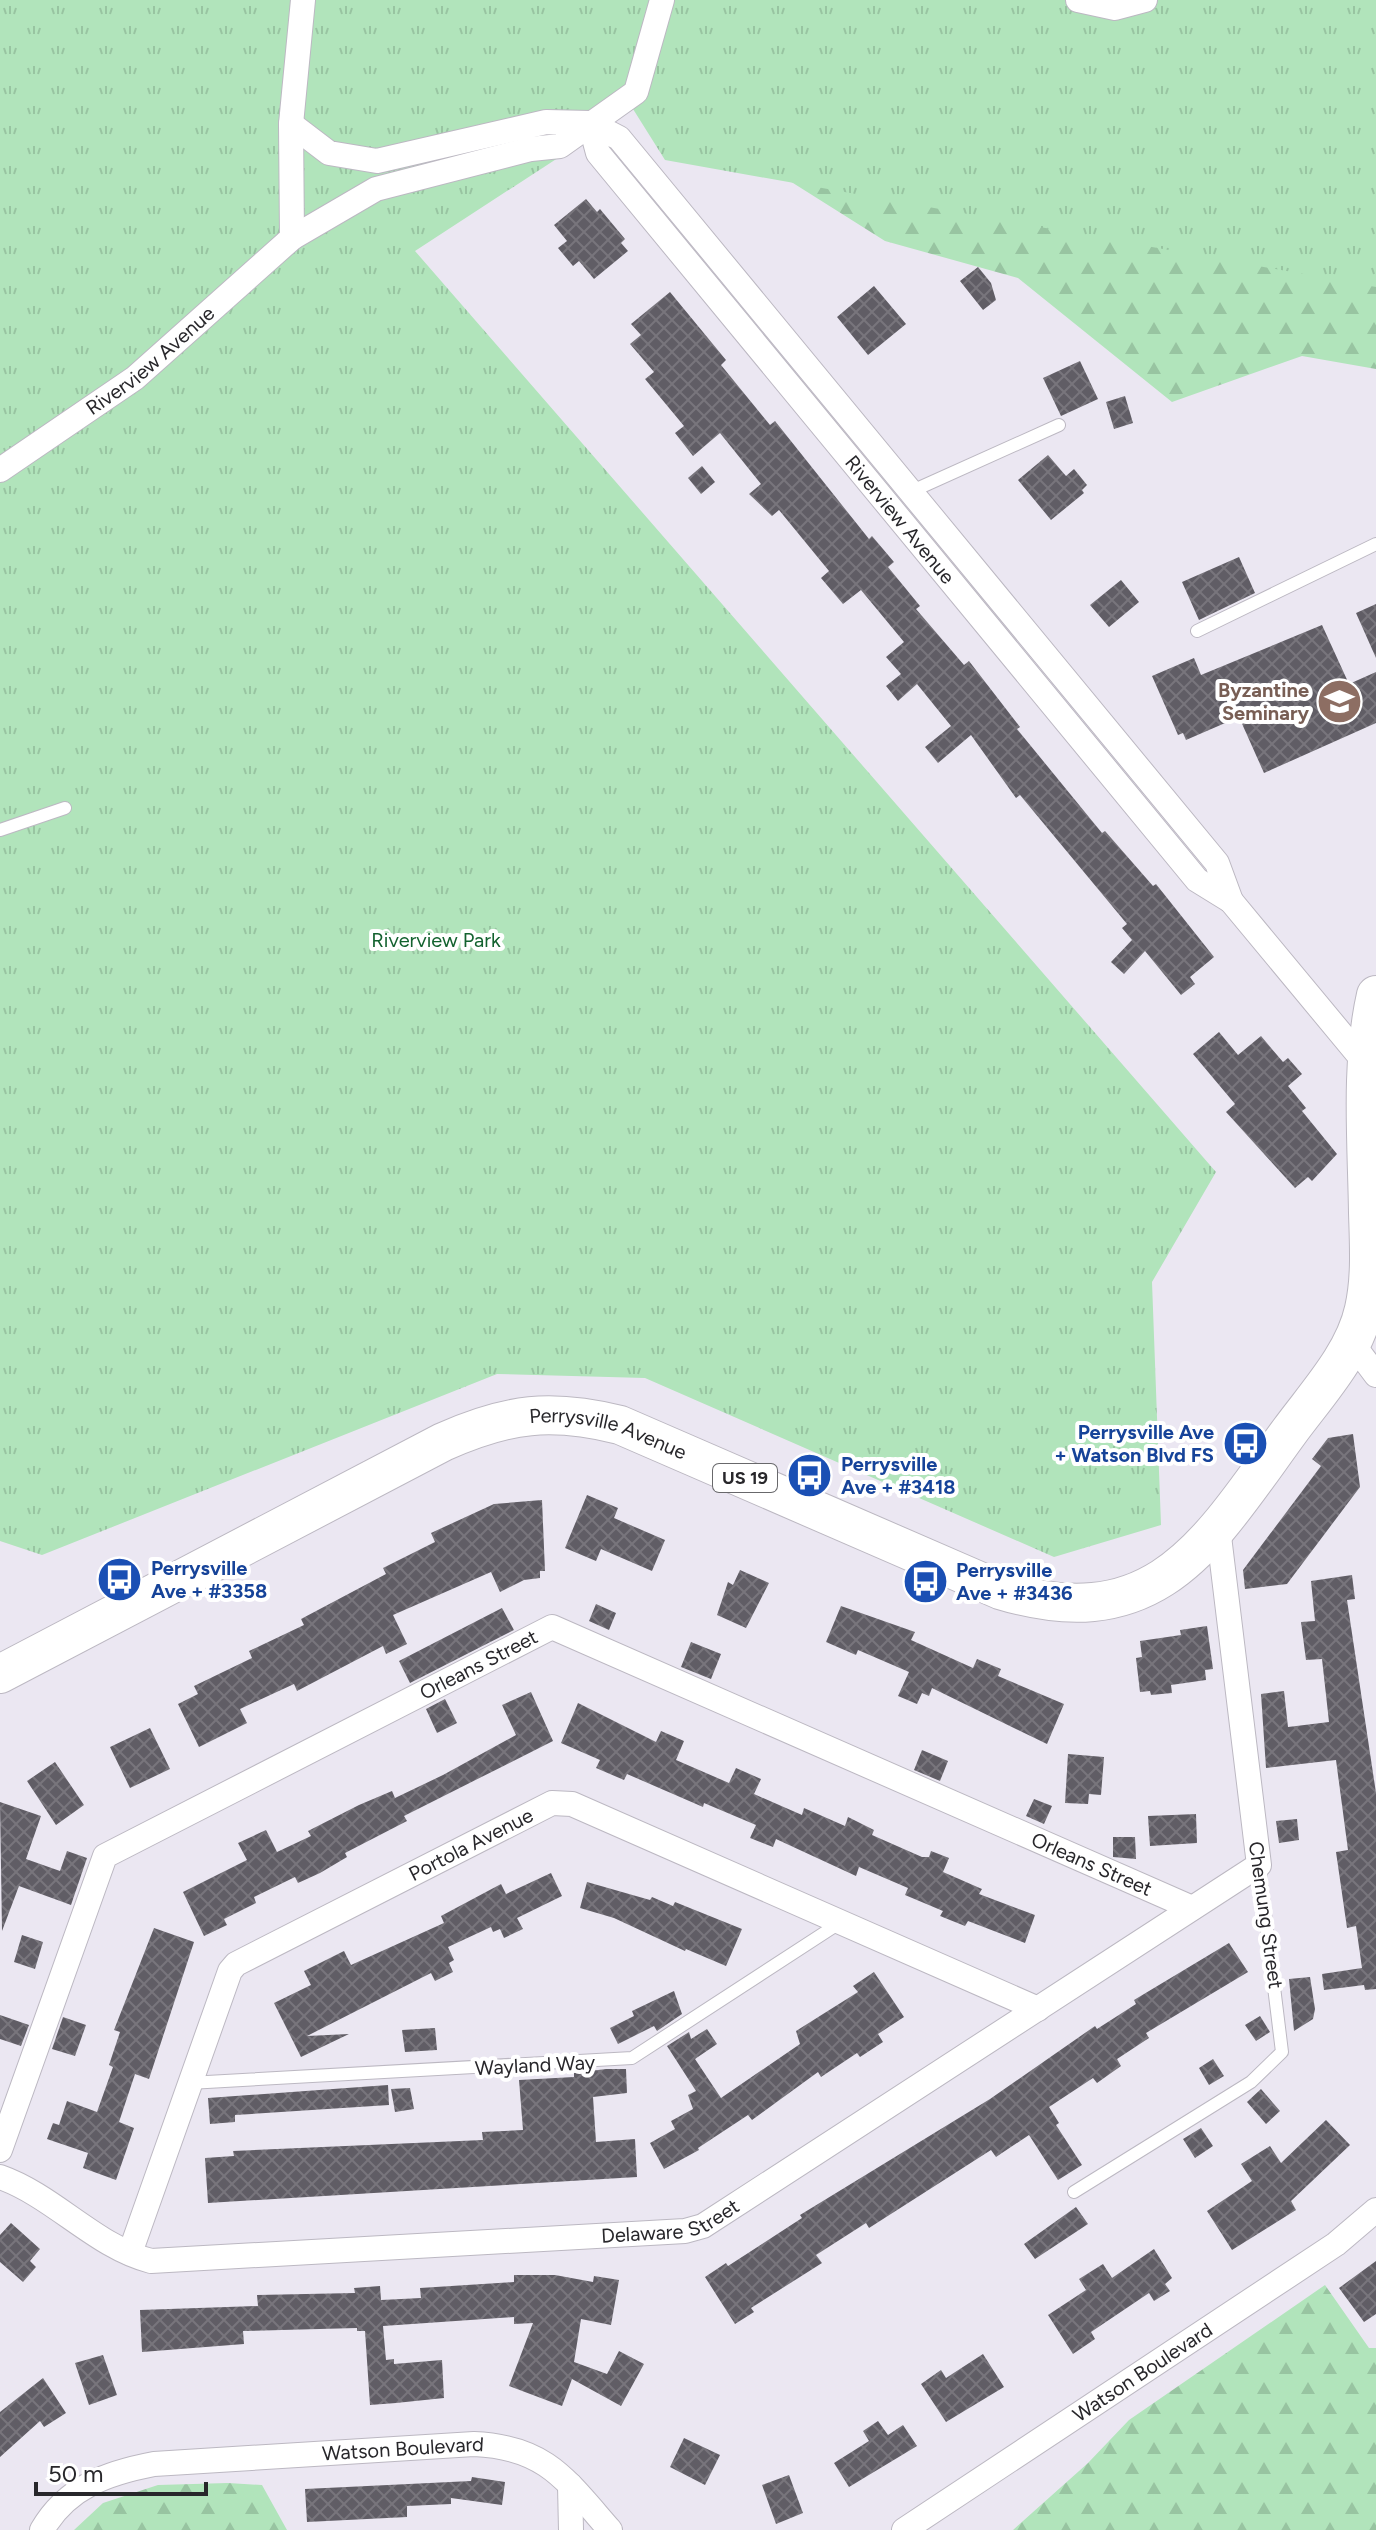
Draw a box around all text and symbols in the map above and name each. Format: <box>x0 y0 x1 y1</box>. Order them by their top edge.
street label: Riverview Avenue <box>81 301 219 420</box>
street label: Riverview Avenue <box>840 451 960 589</box>
school or university icon: Byzantine Seminary <box>1316 677 1364 725</box>
place label: Byzantine Seminary <box>1218 678 1309 725</box>
park label: Riverview Park <box>371 928 501 952</box>
street label: Perrysville Avenue <box>528 1403 690 1465</box>
place label: Perrysville Ave + Watson Blvd FS <box>1054 1420 1214 1467</box>
bus stop icon: Perrysville Ave + Watson Blvd FS <box>1221 1420 1269 1468</box>
bus stop icon: Perrysville Ave + #3418 <box>786 1452 834 1500</box>
place label: Perrysville Ave + #3418 <box>841 1452 956 1499</box>
road number: US 19 <box>713 1464 777 1492</box>
bus stop icon: Perrysville Ave + #3358 <box>96 1556 144 1604</box>
place label: Perrysville Ave + #3358 <box>151 1556 267 1603</box>
bus stop icon: Perrysville Ave + #3436 <box>901 1558 949 1606</box>
place label: Perrysville Ave + #3436 <box>956 1558 1073 1605</box>
street label: Orleans Street <box>416 1624 542 1705</box>
street label: Portola Avenue <box>405 1803 537 1886</box>
street label: Orleans Street <box>1028 1827 1156 1901</box>
street label: Chemung Street <box>1244 1840 1288 1990</box>
street label: Wayland Way <box>474 2050 596 2080</box>
street label: Delaware Street <box>600 2194 744 2248</box>
street label: Watson Boulevard <box>1068 2317 1217 2427</box>
street label: Watson Boulevard <box>321 2432 485 2465</box>
scale bar <box>36 2446 206 2496</box>
text: 50 m <box>48 2459 104 2488</box>

